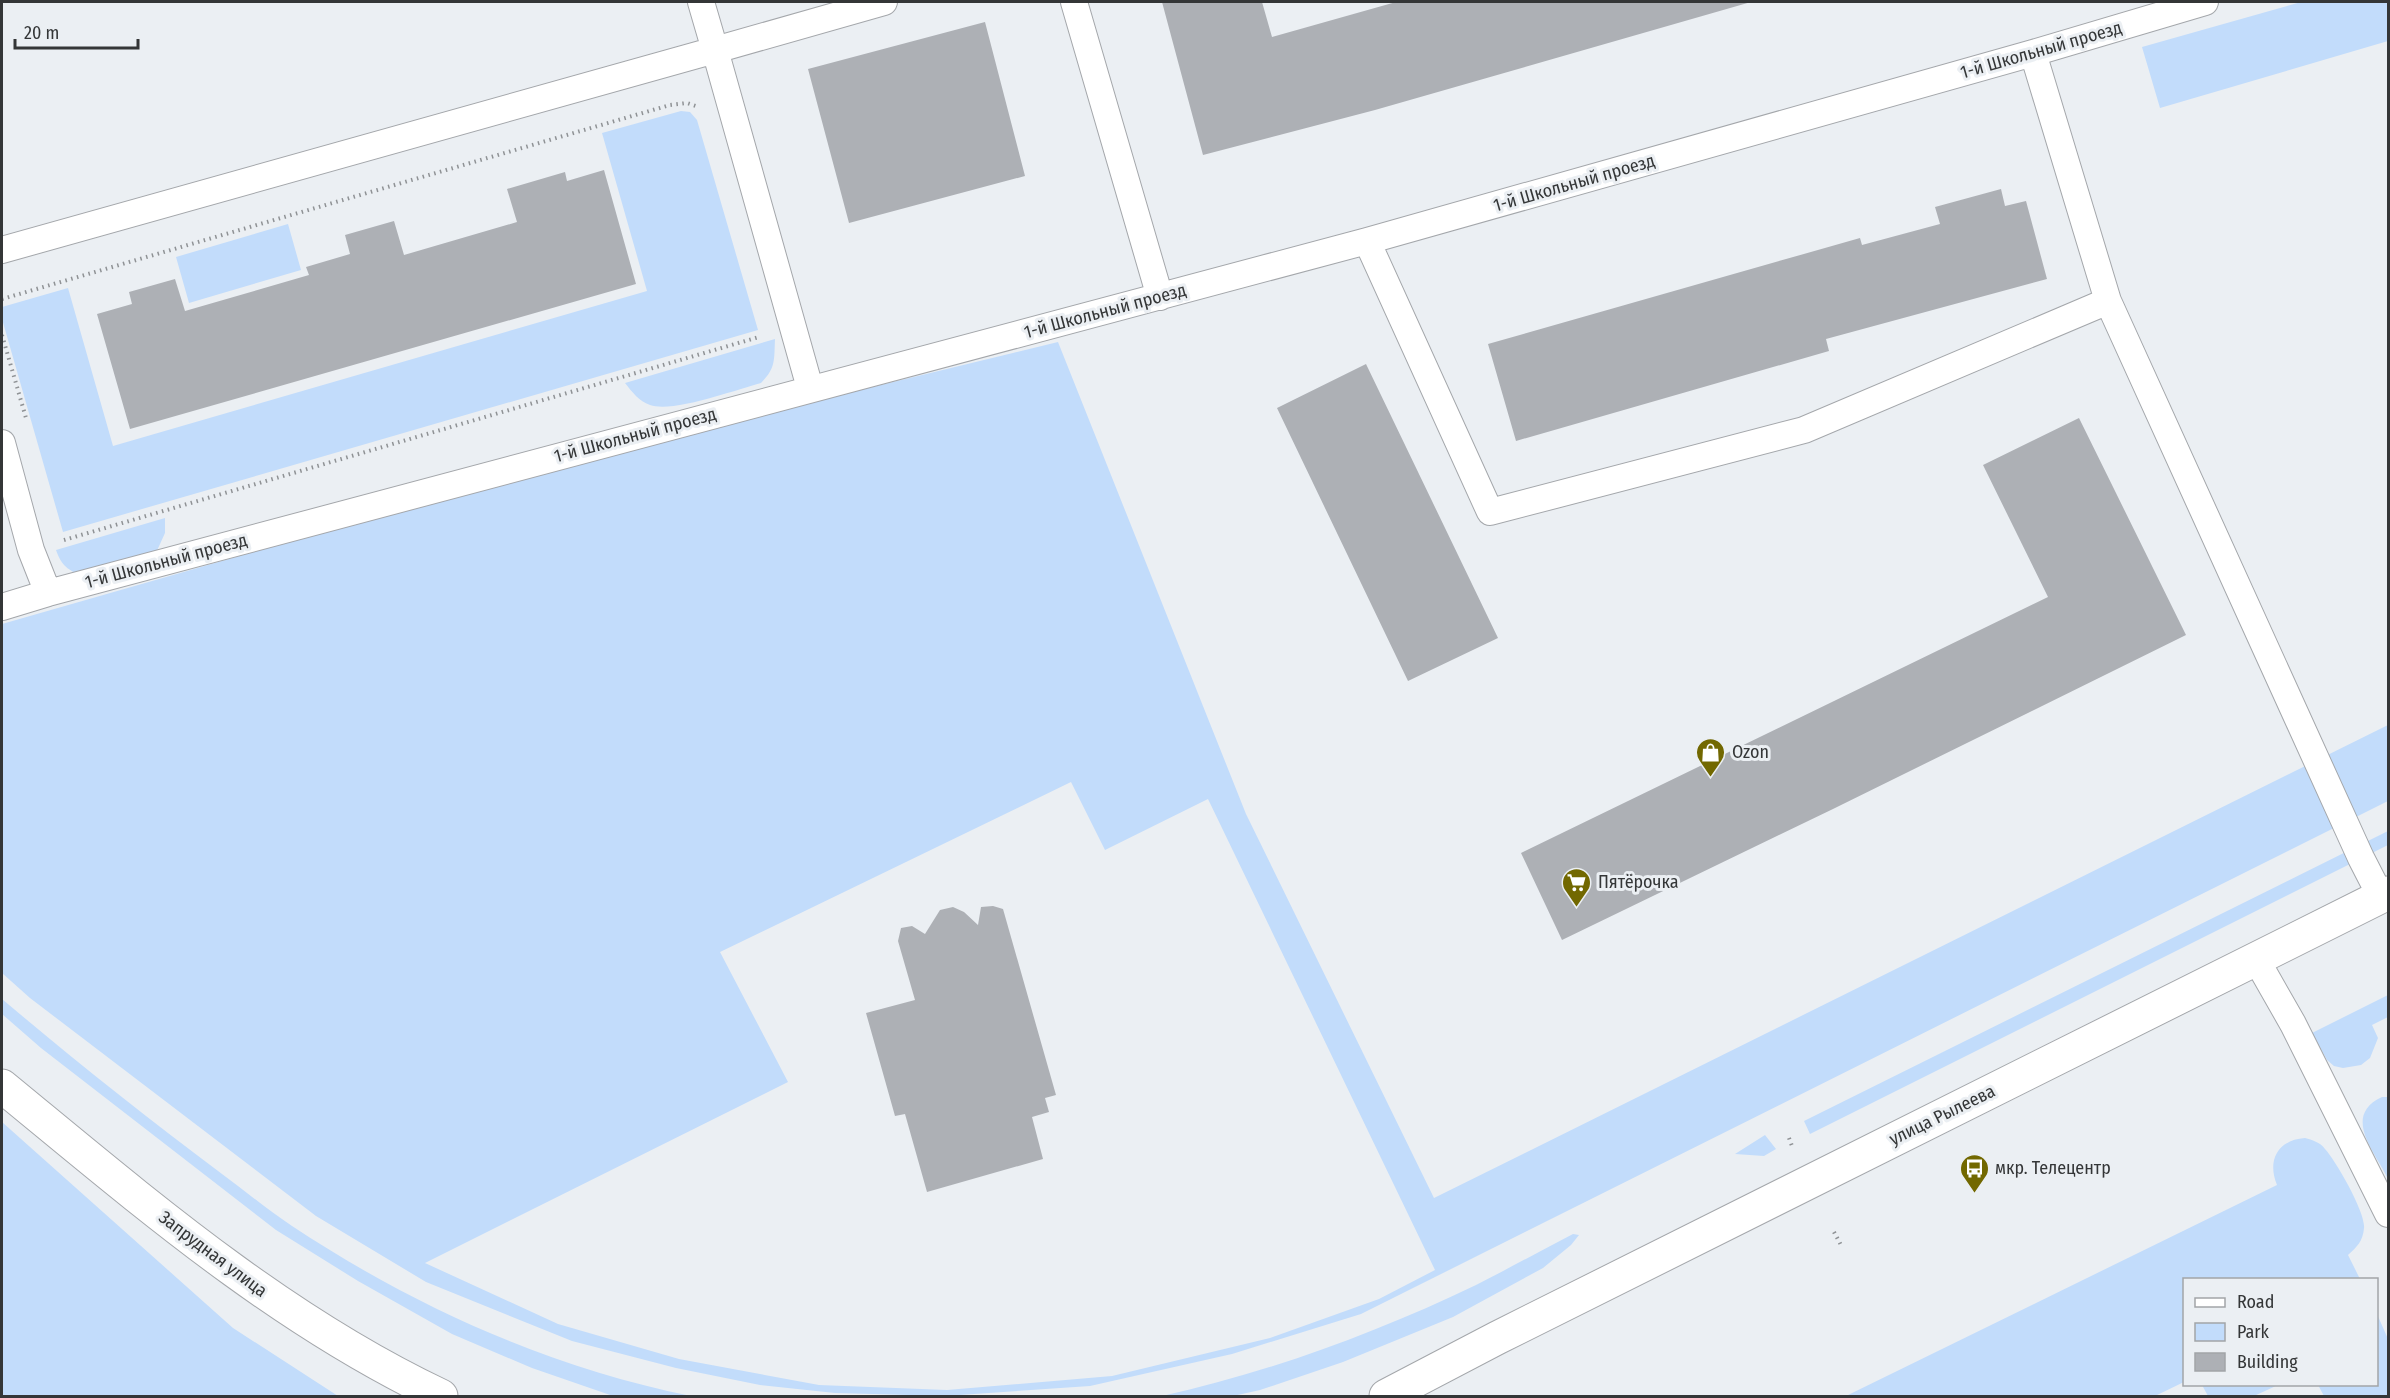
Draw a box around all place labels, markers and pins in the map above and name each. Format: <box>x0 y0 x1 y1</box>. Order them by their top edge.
shop icon: Ozon <box>1695 736 1727 778</box>
place label: Ozon <box>1732 741 1769 763</box>
supermarket icon: Пятёрочка <box>1561 866 1593 908</box>
place label: Пятёрочка <box>1598 871 1679 893</box>
bus stop icon: мкр. Телецентр <box>1958 1152 1990 1194</box>
place label: мкр. Телецентр <box>1995 1157 2111 1179</box>

